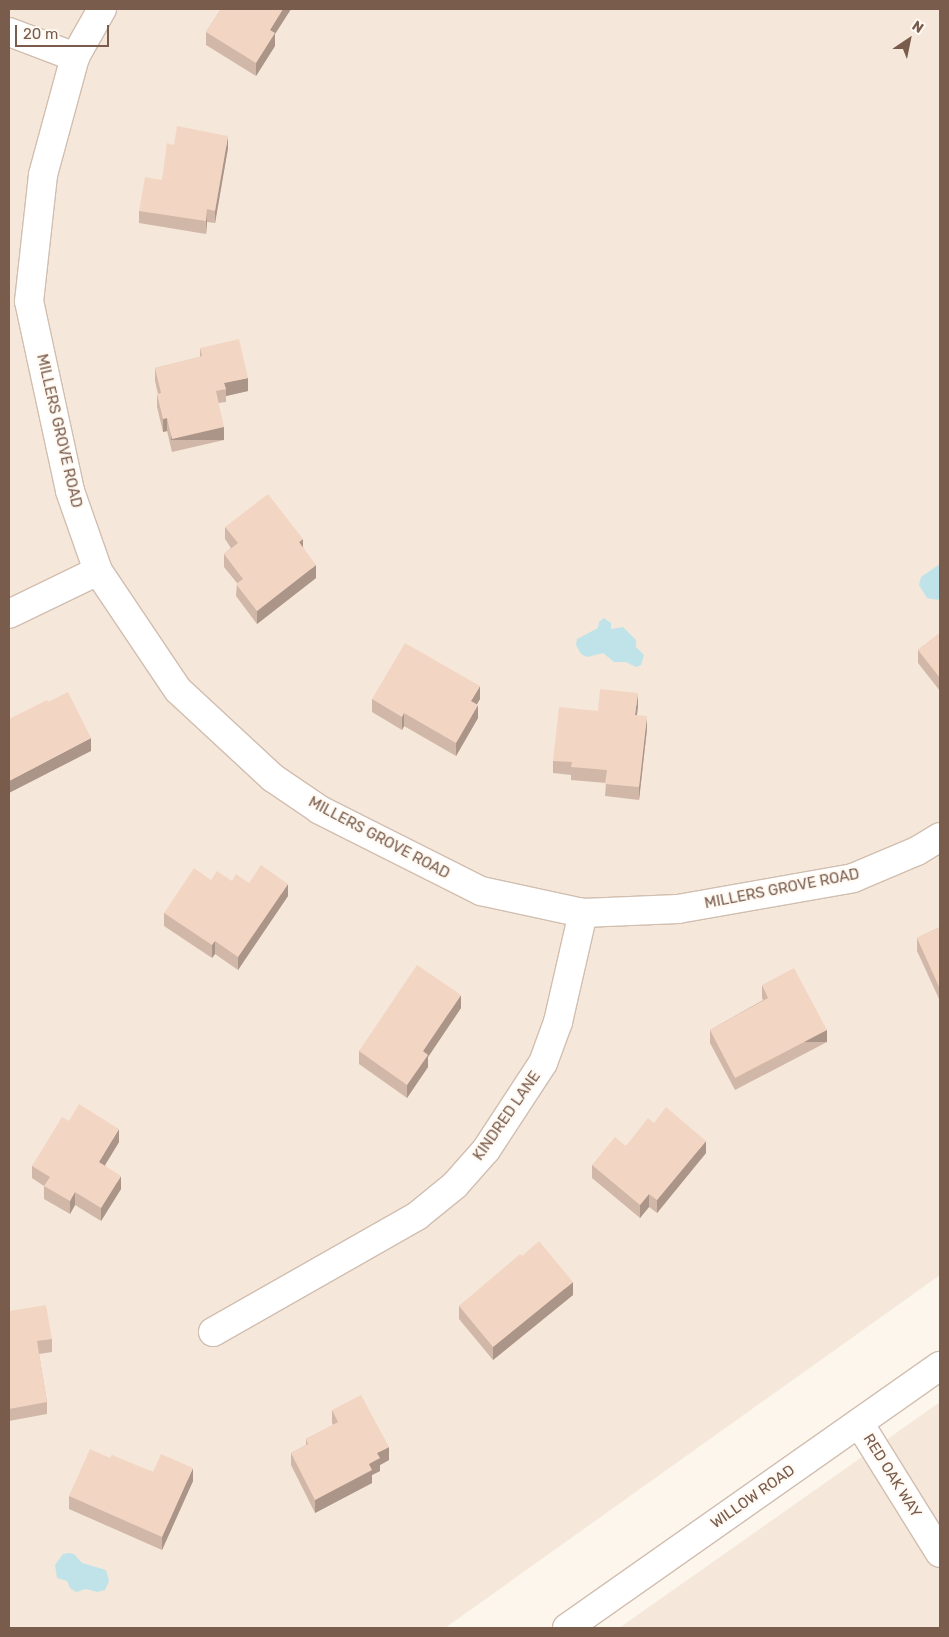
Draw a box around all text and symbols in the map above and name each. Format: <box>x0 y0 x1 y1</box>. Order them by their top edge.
scale bar <box>18 15 111 47</box>
north arrow <box>884 15 934 65</box>
text: N <box>909 17 927 37</box>
text: 20 m <box>23 25 58 43</box>
street label: MILLERS GROVE ROAD <box>33 352 85 510</box>
street label: MILLERS GROVE ROAD <box>305 793 453 883</box>
street label: MILLERS GROVE ROAD <box>703 865 861 913</box>
street label: KINDRED LANE <box>470 1068 544 1164</box>
street label: RED OAK WAY <box>859 1431 925 1521</box>
street label: WILLOW ROAD <box>707 1461 799 1533</box>

